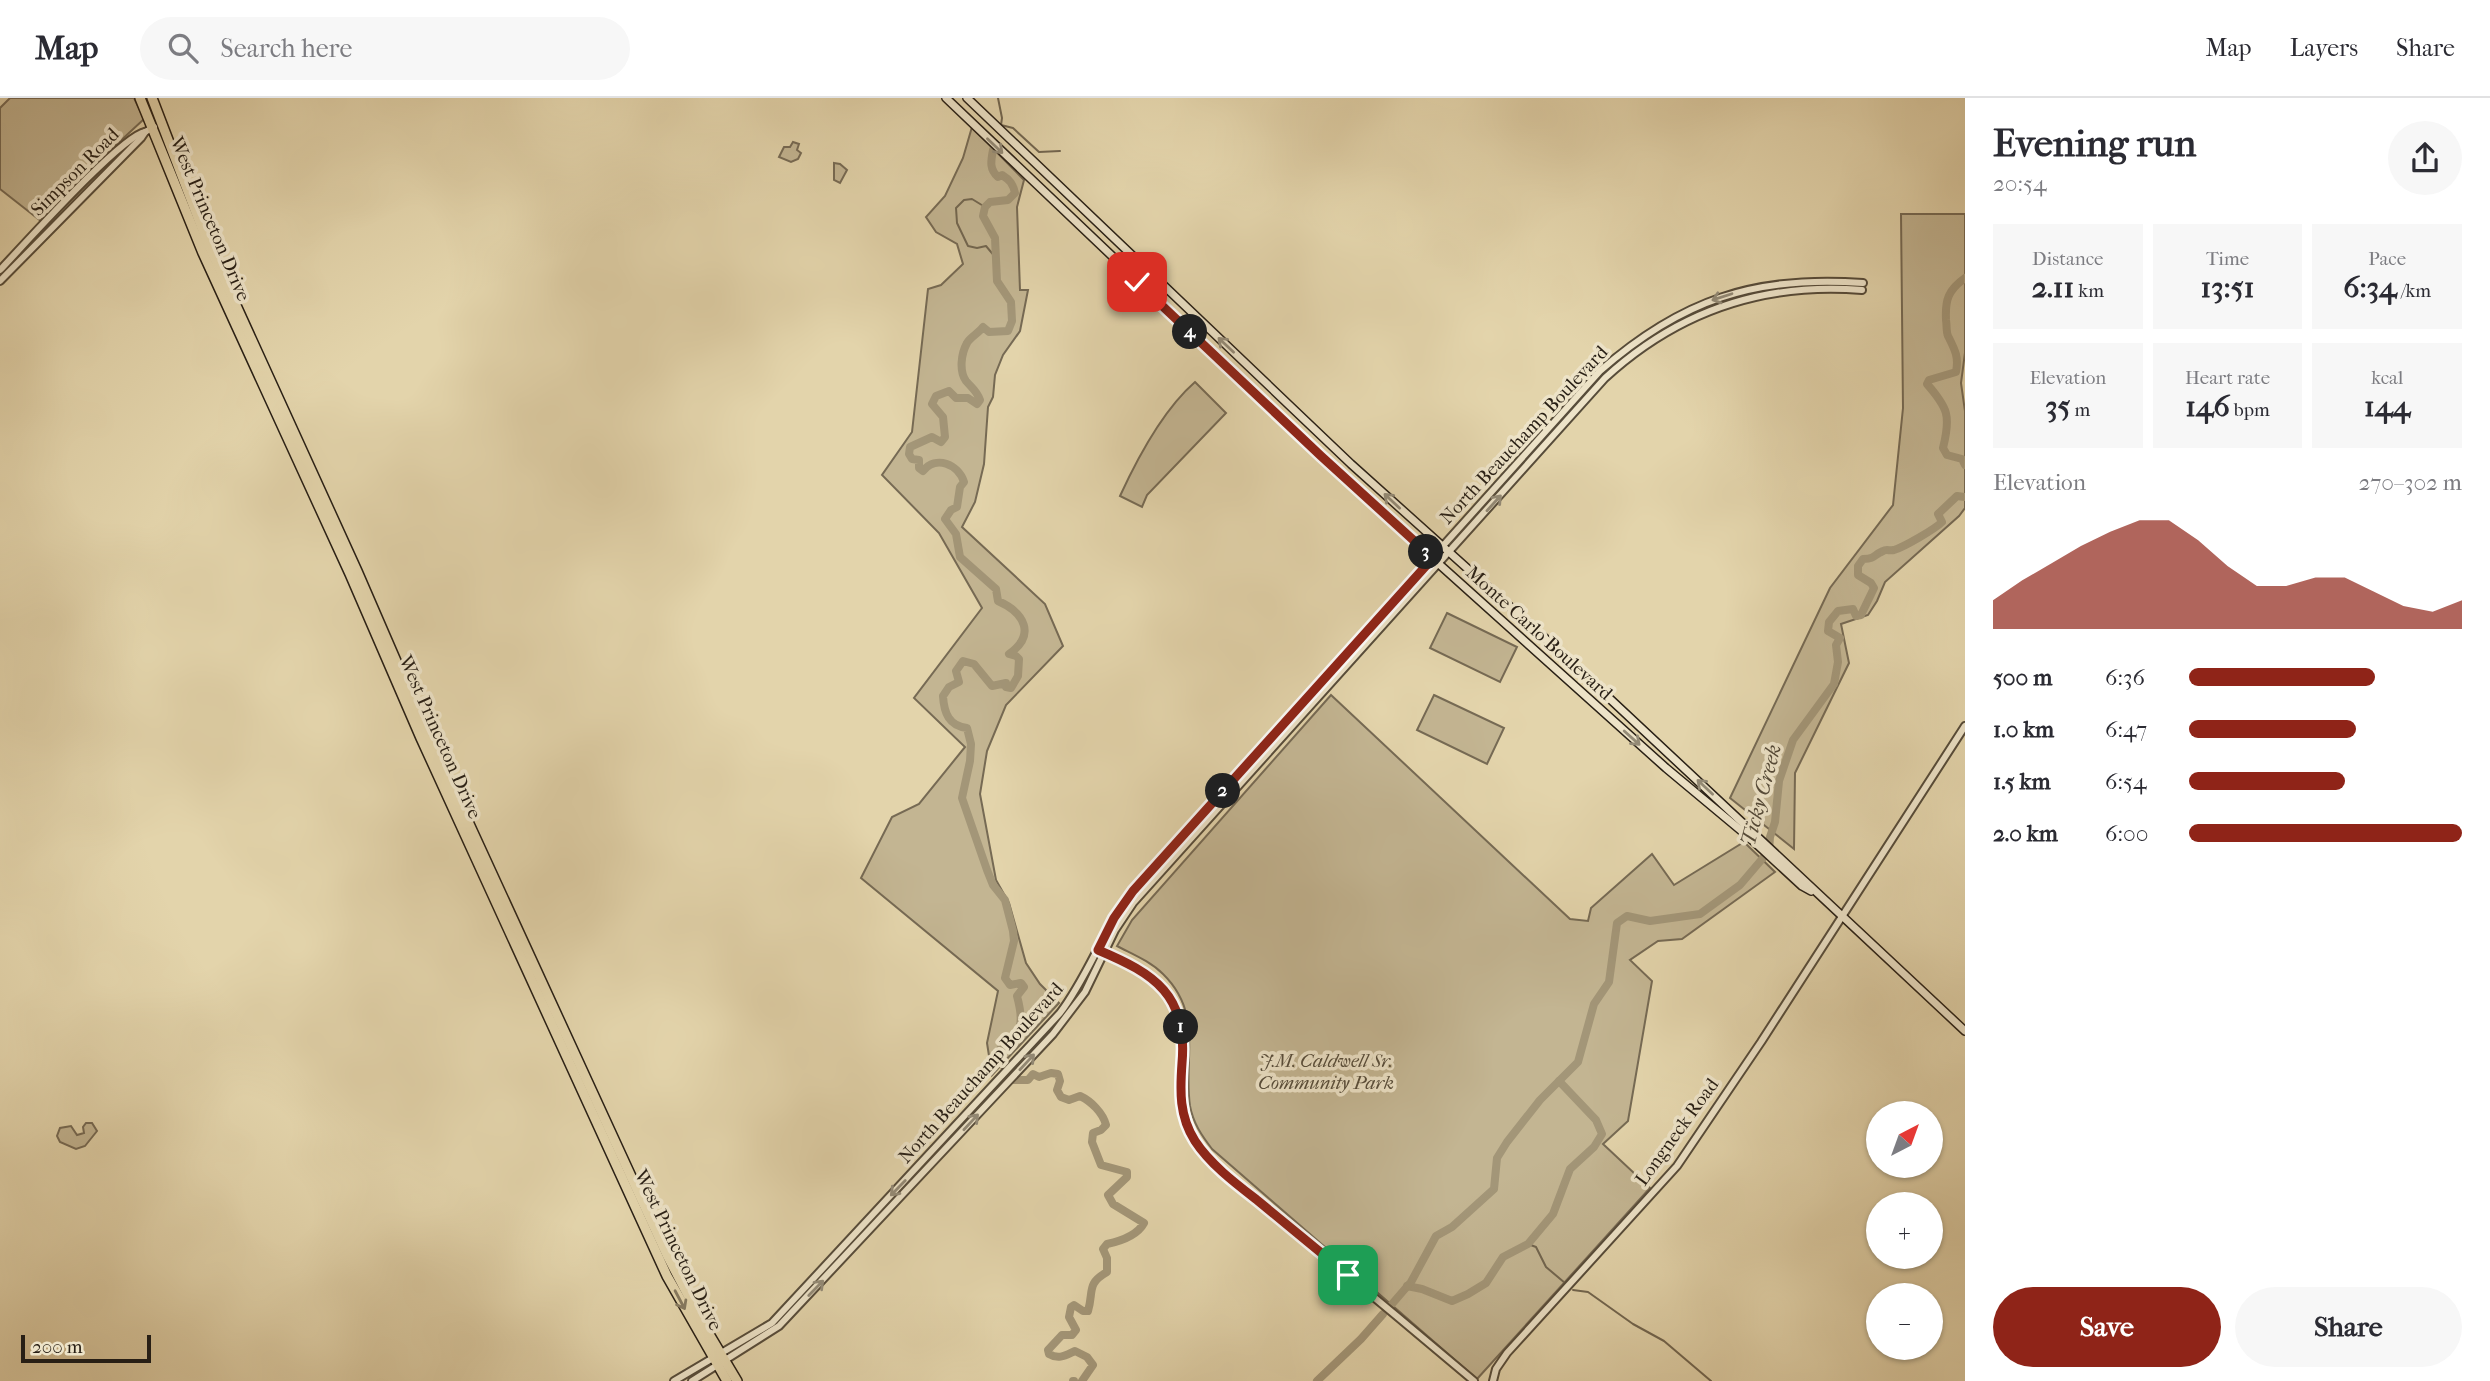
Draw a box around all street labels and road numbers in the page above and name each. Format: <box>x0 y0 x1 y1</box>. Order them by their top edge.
street label: Simpson Road <box>26 123 124 221</box>
street label: West Princeton Drive <box>165 133 255 304</box>
street label: North Beauchamp Boulevard <box>1436 341 1613 529</box>
street label: Monte Carlo Boulevard <box>1461 561 1617 705</box>
street label: West Princeton Drive <box>394 651 486 822</box>
street label: North Beauchamp Boulevard <box>894 978 1068 1168</box>
street label: Longneck Road <box>1631 1074 1724 1190</box>
street label: West Princeton Drive <box>629 1165 727 1334</box>

